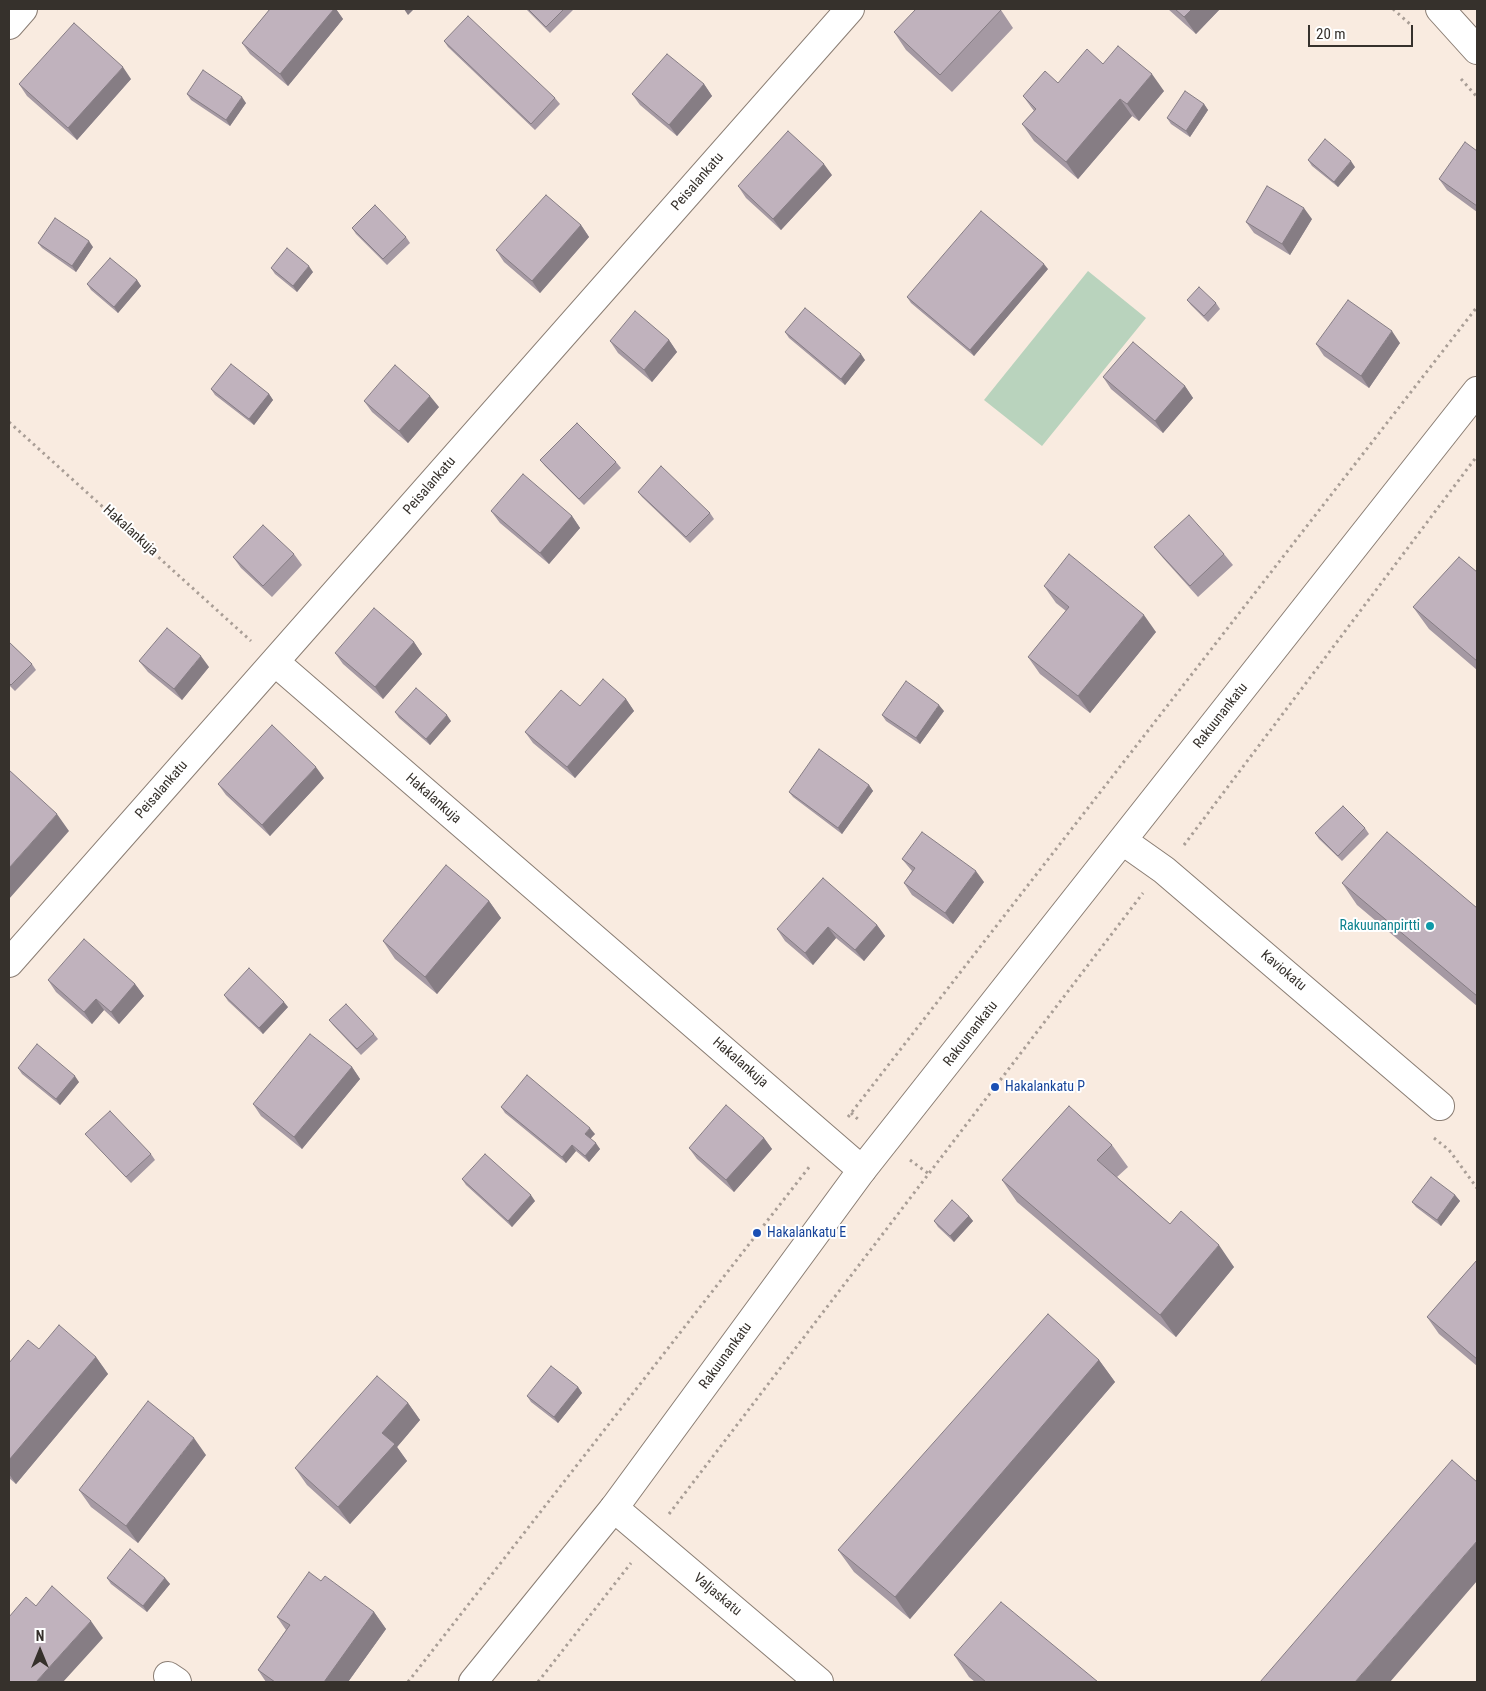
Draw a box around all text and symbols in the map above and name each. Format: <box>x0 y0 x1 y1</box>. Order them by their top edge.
scale bar <box>1311 15 1416 47</box>
text: 20 m <box>1316 25 1346 43</box>
street label: Peisalankatu <box>668 150 728 214</box>
street label: Peisalankatu <box>400 454 460 518</box>
street label: Hakalankuja <box>99 502 161 560</box>
street label: Rakuunankatu <box>1190 680 1252 752</box>
street label: Peisalankatu <box>132 758 192 822</box>
street label: Hakalankuja <box>402 770 464 828</box>
place label: Rakuunanpirtti <box>1340 918 1420 934</box>
marker: Rakuunanpirtti <box>1424 920 1436 932</box>
street label: Kaviokatu <box>1257 947 1309 995</box>
street label: Rakuunankatu <box>940 998 1002 1070</box>
street label: Hakalankuja <box>709 1034 771 1092</box>
place label: Hakalankatu P <box>1005 1079 1085 1095</box>
marker: Hakalankatu P <box>989 1081 1001 1093</box>
place label: Hakalankatu E <box>767 1225 846 1241</box>
marker: Hakalankatu E <box>751 1227 763 1239</box>
street label: Rakuunankatu <box>696 1319 756 1393</box>
street label: Valjaskatu <box>690 1570 744 1620</box>
north arrow <box>15 1626 65 1676</box>
text: N <box>36 1628 44 1644</box>

